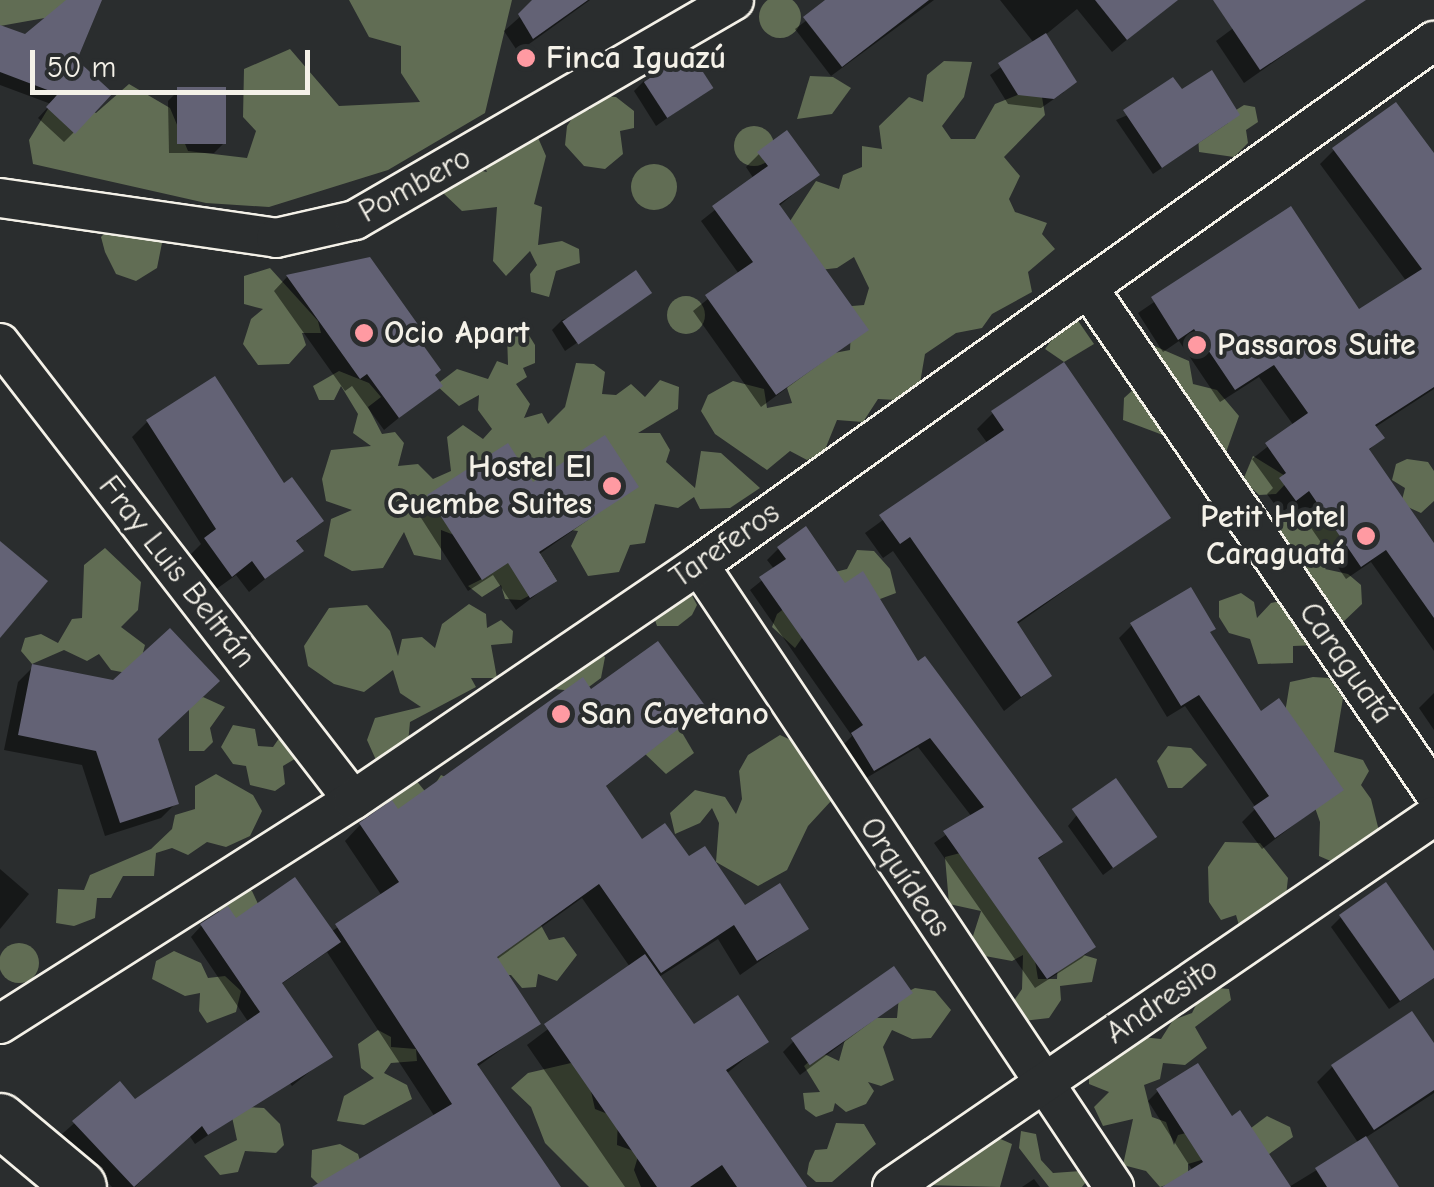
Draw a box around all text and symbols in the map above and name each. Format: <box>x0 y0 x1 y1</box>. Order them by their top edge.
scale bar <box>35 30 315 92</box>
place label: Finca Iguazú <box>546 39 726 77</box>
marker: Finca Iguazú <box>515 47 537 69</box>
text: 50 m <box>47 50 116 85</box>
street label: Pombero <box>352 139 478 231</box>
place label: Ocio Apart <box>384 314 529 352</box>
marker: Ocio Apart <box>353 322 375 344</box>
place label: Passaros Suite <box>1217 326 1416 364</box>
marker: Passaros Suite <box>1186 334 1208 356</box>
place label: Hostel El Guembe Suites <box>387 449 592 524</box>
street label: Fray Luis Beltrán <box>90 468 264 676</box>
marker: Hostel El Guembe Suites <box>601 475 623 497</box>
street label: Tareferos <box>663 493 787 597</box>
place label: Petit Hotel Caraguatá <box>1200 499 1346 574</box>
marker: Petit Hotel Caraguatá <box>1355 525 1377 547</box>
street label: Caraguatá <box>1290 595 1402 731</box>
place label: San Cayetano <box>581 695 769 733</box>
marker: San Cayetano <box>550 703 572 725</box>
street label: Orquídeas <box>851 810 959 944</box>
street label: Andresito <box>1099 950 1225 1052</box>

